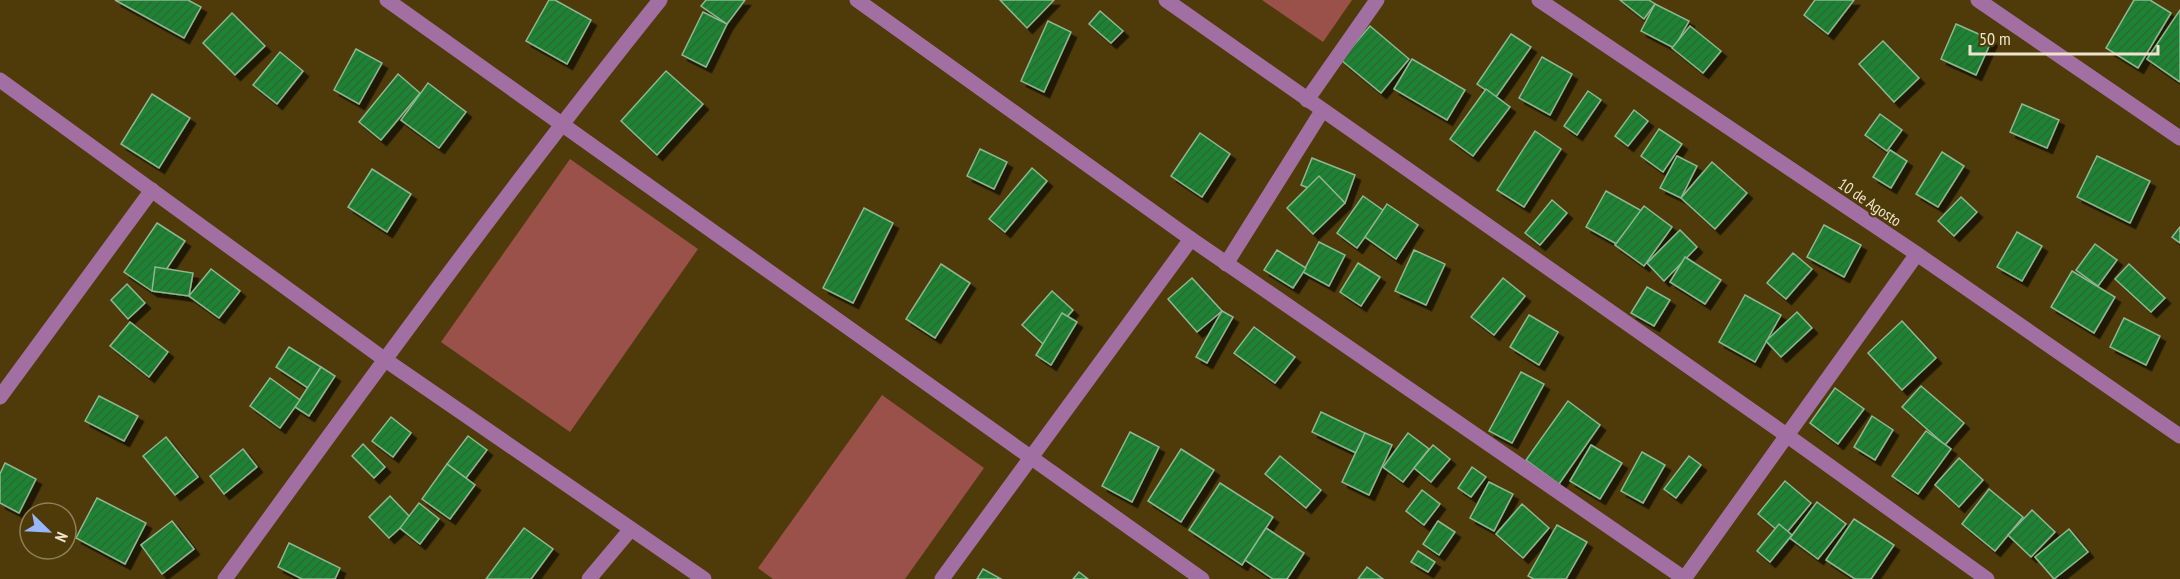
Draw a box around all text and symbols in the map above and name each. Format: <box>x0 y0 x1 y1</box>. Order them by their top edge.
scale bar <box>1970 18 2158 56</box>
text: 50 m <box>1979 27 2011 50</box>
street label: 10 de Agosto <box>1835 174 1906 230</box>
north arrow <box>18 501 78 561</box>
text: N <box>51 529 73 545</box>

